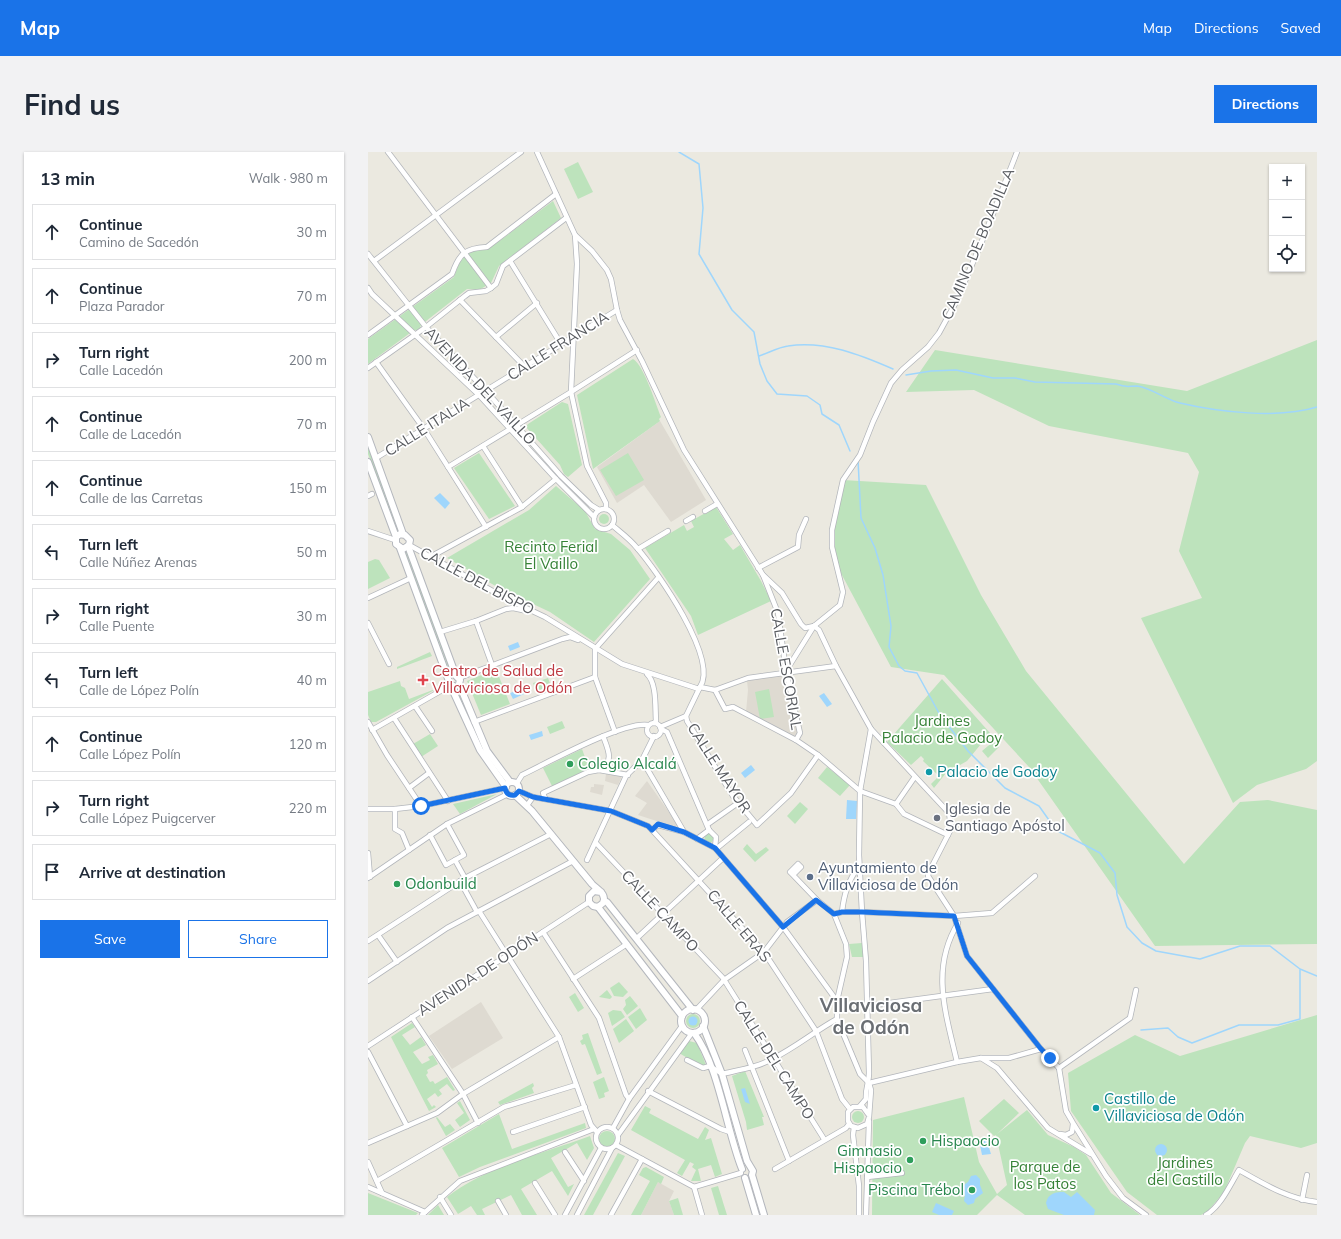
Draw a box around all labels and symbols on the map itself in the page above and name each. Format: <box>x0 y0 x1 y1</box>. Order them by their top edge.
street label: CAMINO DE BOADILLA <box>937 165 1018 323</box>
street label: CALLE FRANCIA <box>503 307 612 384</box>
street label: AVENIDA DEL VAILLO <box>421 323 540 449</box>
street label: CALLE ITALIA <box>381 393 472 460</box>
park label: Recinto Ferial El Vaillo <box>504 537 598 573</box>
street label: CALLE DEL BISPO <box>417 542 538 619</box>
street label: CALLE ESCORIAL <box>766 607 807 731</box>
place label: Centro de Salud de Villaviciosa de Odón <box>432 661 573 697</box>
marker: Centro de Salud de Villaviciosa de Odón <box>417 674 429 686</box>
park label: Jardines Palacio de Godoy <box>882 711 1002 747</box>
street label: CALLE MAYOR <box>683 719 756 816</box>
place label: Colegio Alcalá <box>578 754 677 773</box>
marker: Colegio Alcalá <box>565 759 575 769</box>
place label: Palacio de Godoy <box>937 762 1058 781</box>
marker: Palacio de Godoy <box>924 767 934 777</box>
route start <box>412 797 430 815</box>
place label: Iglesia de Santiago Apóstol <box>945 799 1065 835</box>
marker: Iglesia de Santiago Apóstol <box>932 813 942 823</box>
place label: Ayuntamiento de Villaviciosa de Odón <box>818 858 959 894</box>
street label: CALLE CAMPO <box>618 866 703 956</box>
marker: Ayuntamiento de Villaviciosa de Odón <box>805 872 815 882</box>
place label: Odonbuild <box>405 874 477 893</box>
marker: Odonbuild <box>392 879 402 889</box>
street label: CALLE ERAS <box>703 885 775 966</box>
street label: AVENIDA DE ODÓN <box>414 927 542 1020</box>
district label: Villaviciosa de Odón <box>819 993 922 1039</box>
street label: CALLE DEL CAMPO <box>730 996 819 1123</box>
route end <box>1041 1049 1059 1067</box>
place label: Castillo de Villaviciosa de Odón <box>1104 1089 1245 1125</box>
marker: Castillo de Villaviciosa de Odón <box>1091 1103 1101 1113</box>
place label: Hispaocio <box>931 1131 1000 1150</box>
marker: Hispaocio <box>918 1136 928 1146</box>
place label: Gimnasio Hispaocio <box>833 1141 902 1177</box>
park label: Jardines del Castillo <box>1147 1153 1223 1189</box>
marker: Gimnasio Hispaocio <box>905 1155 915 1165</box>
park label: Parque de los Patos <box>1010 1157 1080 1193</box>
place label: Piscina Trébol <box>868 1180 964 1199</box>
marker: Piscina Trébol <box>967 1185 977 1195</box>

